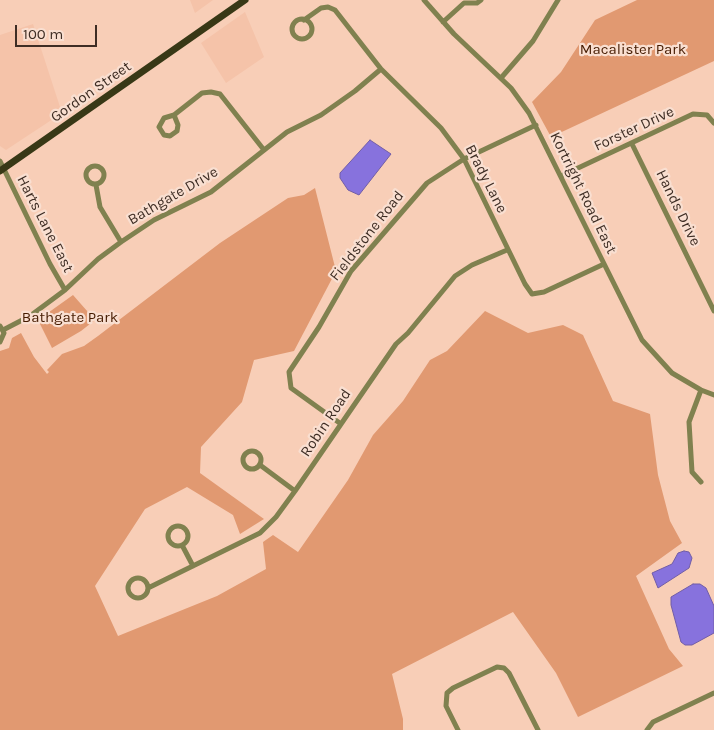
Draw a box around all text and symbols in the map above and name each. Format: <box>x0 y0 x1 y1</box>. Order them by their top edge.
scale bar <box>18 15 100 47</box>
text: 100 m <box>23 25 63 43</box>
park label: Macalister Park <box>580 41 686 59</box>
street label: Gordon Street <box>47 58 135 126</box>
street label: Forster Drive <box>591 103 677 155</box>
street label: Kortright Road East <box>546 129 620 257</box>
street label: Brady Lane <box>461 142 511 216</box>
street label: Bathgate Drive <box>125 163 221 229</box>
street label: Hands Drive <box>652 167 704 249</box>
street label: Harts Lane East <box>13 172 77 276</box>
street label: Fieldstone Road <box>326 187 408 285</box>
park label: Bathgate Park <box>22 309 118 327</box>
street label: Robin Road <box>297 386 355 460</box>

